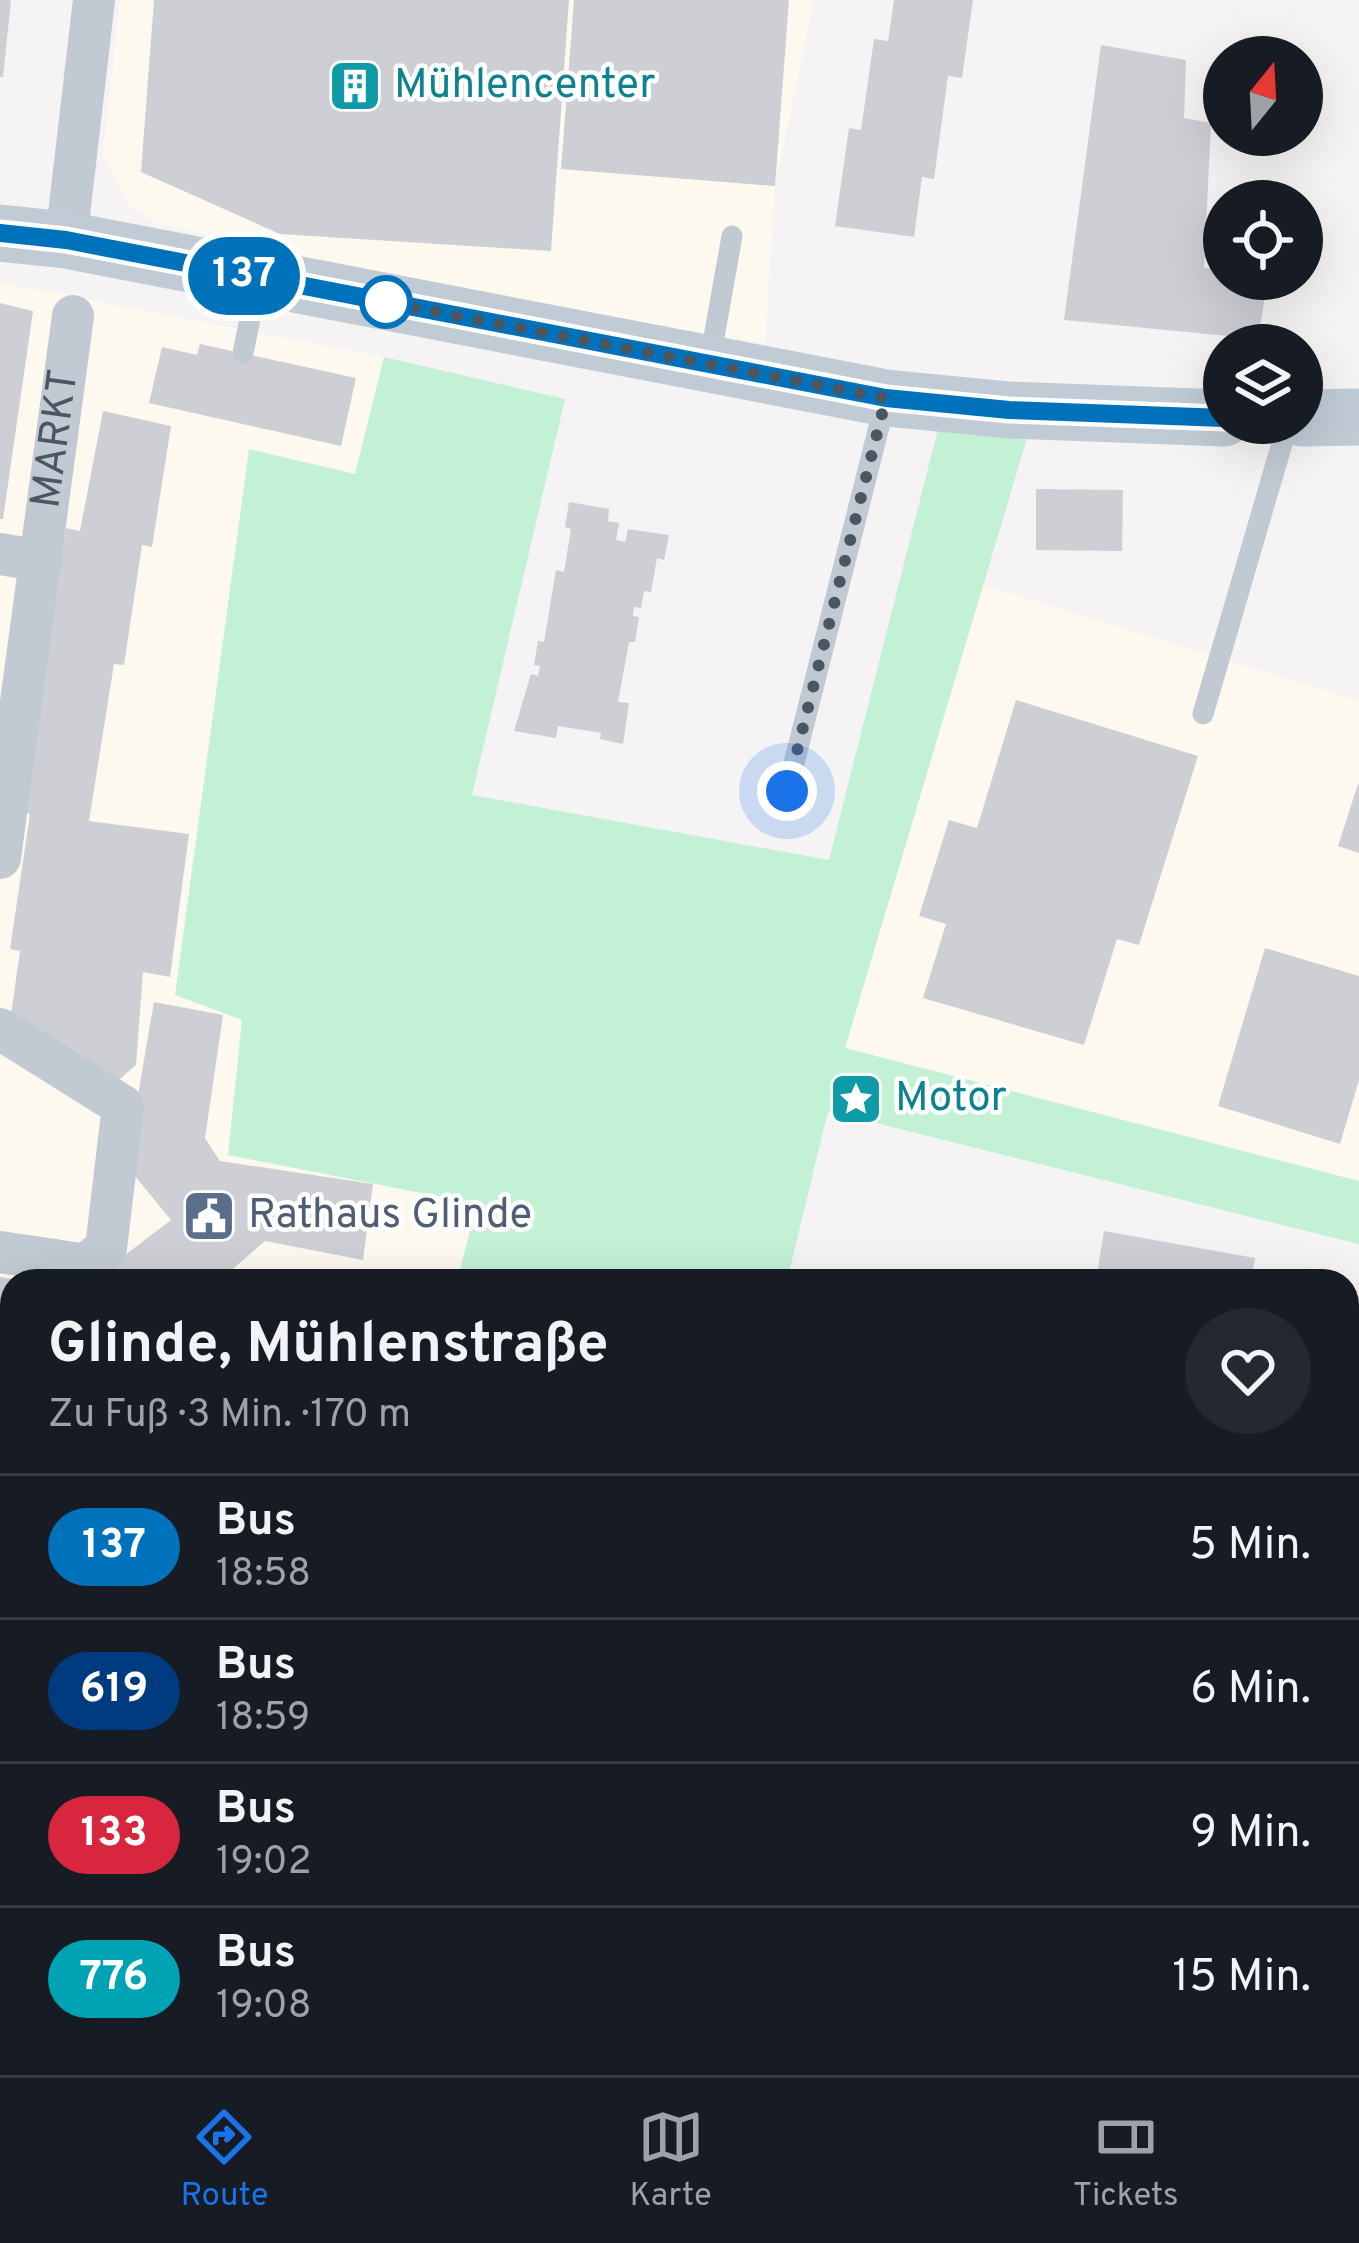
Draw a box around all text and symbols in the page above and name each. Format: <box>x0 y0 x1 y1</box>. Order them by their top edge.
north arrow <box>1203 36 1323 156</box>
map controls <box>1203 36 1323 444</box>
building icon: Mühlencenter <box>327 58 383 114</box>
place label: Mühlencenter <box>394 60 656 113</box>
button: locate <box>1203 180 1323 300</box>
line badge: 137 <box>175 237 313 315</box>
text: 137 <box>212 249 276 302</box>
unlabelled marker <box>361 277 411 327</box>
button: layers <box>1203 324 1323 444</box>
street label: MARKT <box>21 366 92 511</box>
your location <box>757 761 817 821</box>
place icon: Motor <box>828 1071 884 1127</box>
place label: Motor <box>895 1073 1007 1126</box>
public building icon: Rathaus Glinde <box>181 1188 237 1244</box>
place label: Rathaus Glinde <box>248 1190 532 1243</box>
button: heart <box>1185 1308 1311 1434</box>
text: Glinde, Mühlenstraße <box>48 1311 608 1383</box>
text: Zu Fuß · 3 Min. · 170 m <box>48 1392 411 1441</box>
text: Bus <box>216 1494 296 1551</box>
text: 5 Min. <box>1189 1518 1311 1575</box>
text: 137 <box>82 1520 146 1573</box>
text: 18:58 <box>216 1551 311 1600</box>
text: Bus <box>216 1638 296 1695</box>
text: 6 Min. <box>1190 1662 1311 1719</box>
text: 619 <box>80 1664 148 1717</box>
text: 18:59 <box>216 1695 310 1744</box>
text: Bus <box>216 1782 296 1839</box>
text: 9 Min. <box>1190 1806 1311 1863</box>
text: 133 <box>80 1808 148 1861</box>
text: 19:02 <box>216 1839 312 1888</box>
text: Bus <box>216 1926 296 1983</box>
text: 15 Min. <box>1172 1950 1311 2007</box>
text: 776 <box>80 1952 148 2005</box>
text: 19:08 <box>216 1983 311 2032</box>
tab: Route <box>180 2104 269 2218</box>
tab: Karte <box>629 2104 712 2218</box>
tab: Tickets <box>1073 2104 1178 2218</box>

